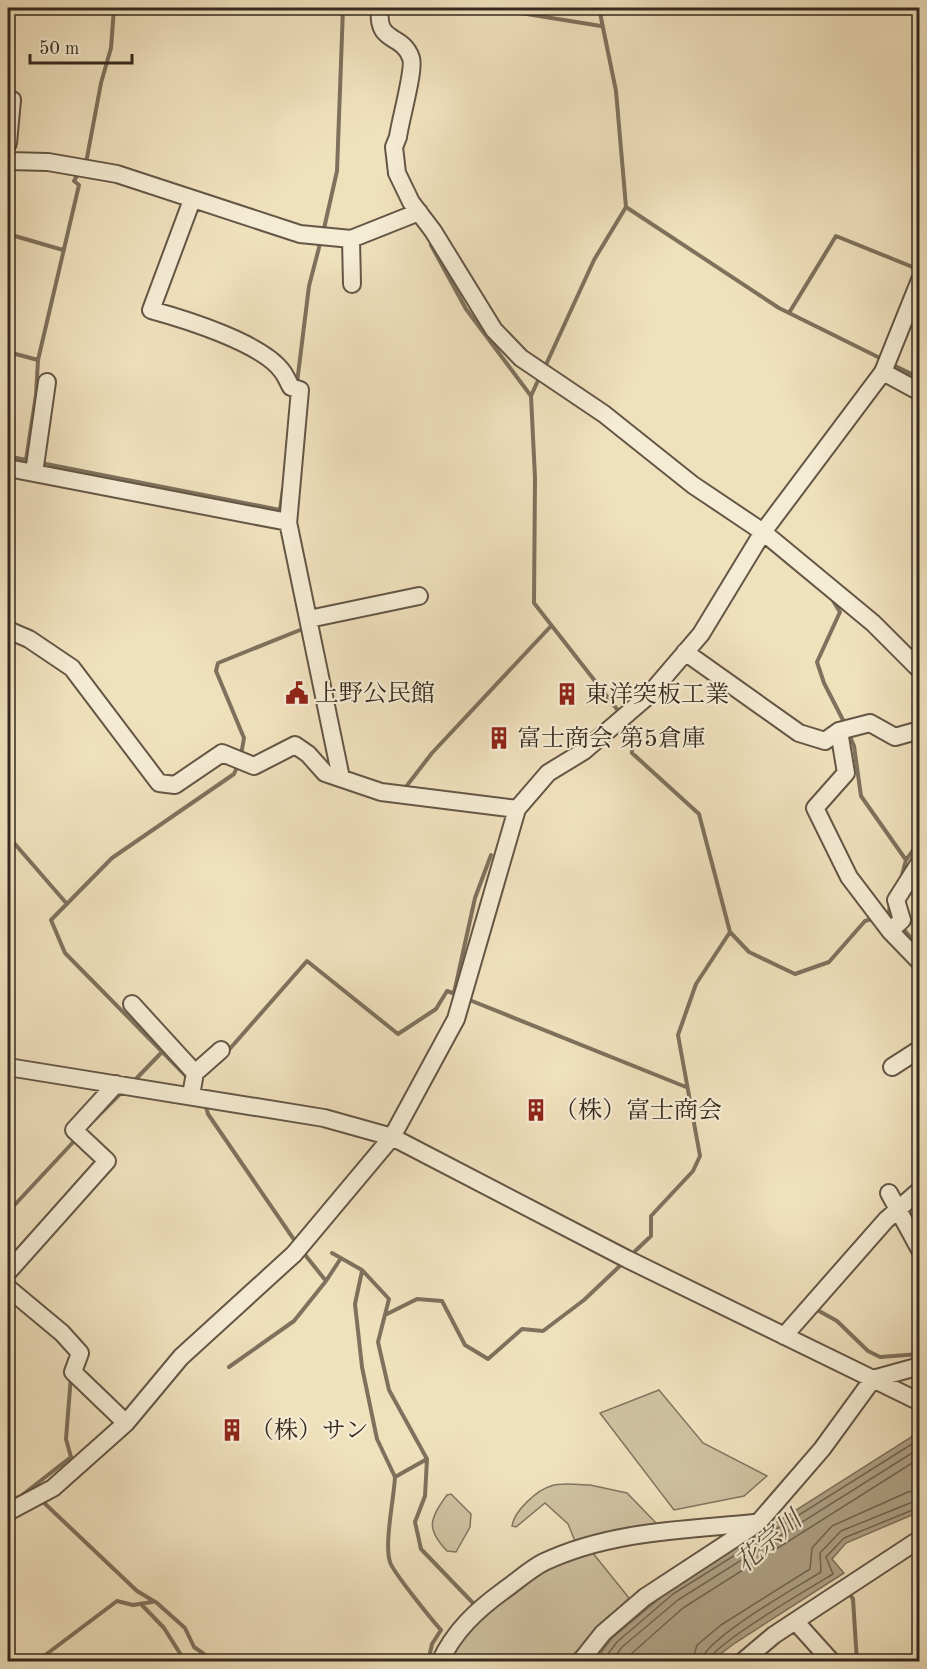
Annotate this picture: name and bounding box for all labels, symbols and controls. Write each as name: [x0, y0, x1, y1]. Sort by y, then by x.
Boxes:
scale bar: [30, 27, 132, 65]
text: 50 m: [39, 40, 79, 58]
public building icon: 上野公民館: [284, 680, 310, 706]
place label: 上野公民館: [315, 680, 435, 707]
building icon: 東洋突板工業: [554, 681, 580, 707]
place label: 東洋突板工業: [585, 681, 729, 708]
building icon: 富士商会 第5倉庫: [486, 725, 512, 751]
place label: 富士商会 第5倉庫: [517, 725, 706, 752]
building icon: （株）富士商会: [523, 1097, 549, 1123]
place label: （株）富士商会: [554, 1097, 722, 1124]
building icon: （株）サン: [219, 1417, 245, 1443]
place label: （株）サン: [250, 1417, 369, 1444]
water label: 花宗川: [730, 1504, 810, 1578]

